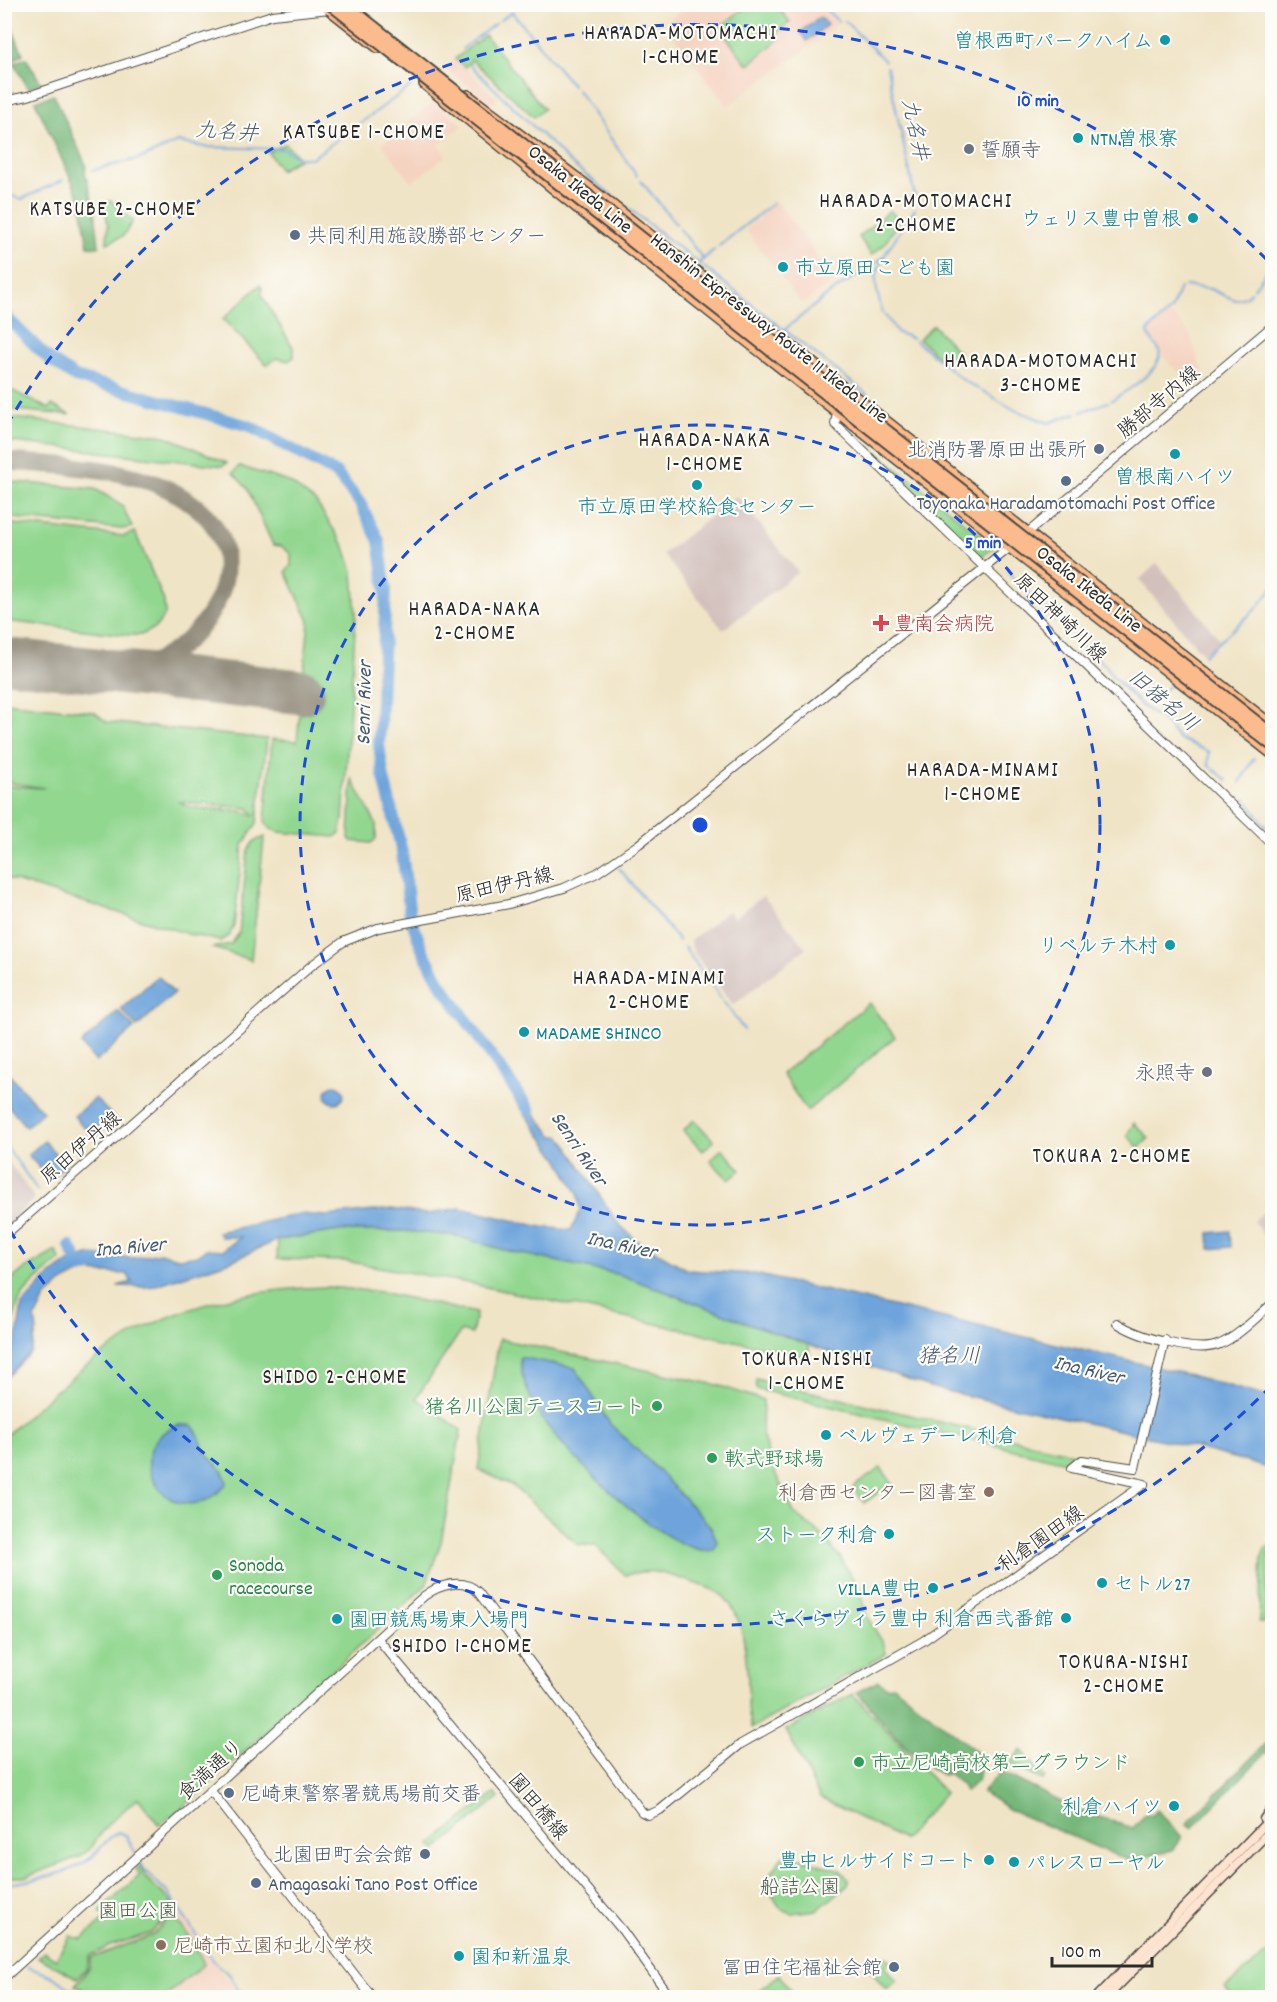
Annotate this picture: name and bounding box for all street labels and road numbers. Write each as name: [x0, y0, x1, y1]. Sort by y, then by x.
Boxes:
street label: Osaka Ikeda Line: [521, 139, 638, 242]
street label: Hanshin Expressway Route 11 Ikeda Line: [643, 227, 893, 431]
street label: 勝部寺内線: [1113, 360, 1207, 446]
street label: Osaka Ikeda Line: [1029, 540, 1147, 641]
street label: 原田神崎川線: [1006, 567, 1112, 671]
street label: 原田伊丹線: [453, 862, 557, 912]
street label: 原田伊丹線: [35, 1106, 129, 1193]
street label: 利倉園田線: [993, 1500, 1091, 1581]
street label: 食満通り: [173, 1734, 251, 1808]
street label: 園田橋線: [500, 1768, 573, 1848]

